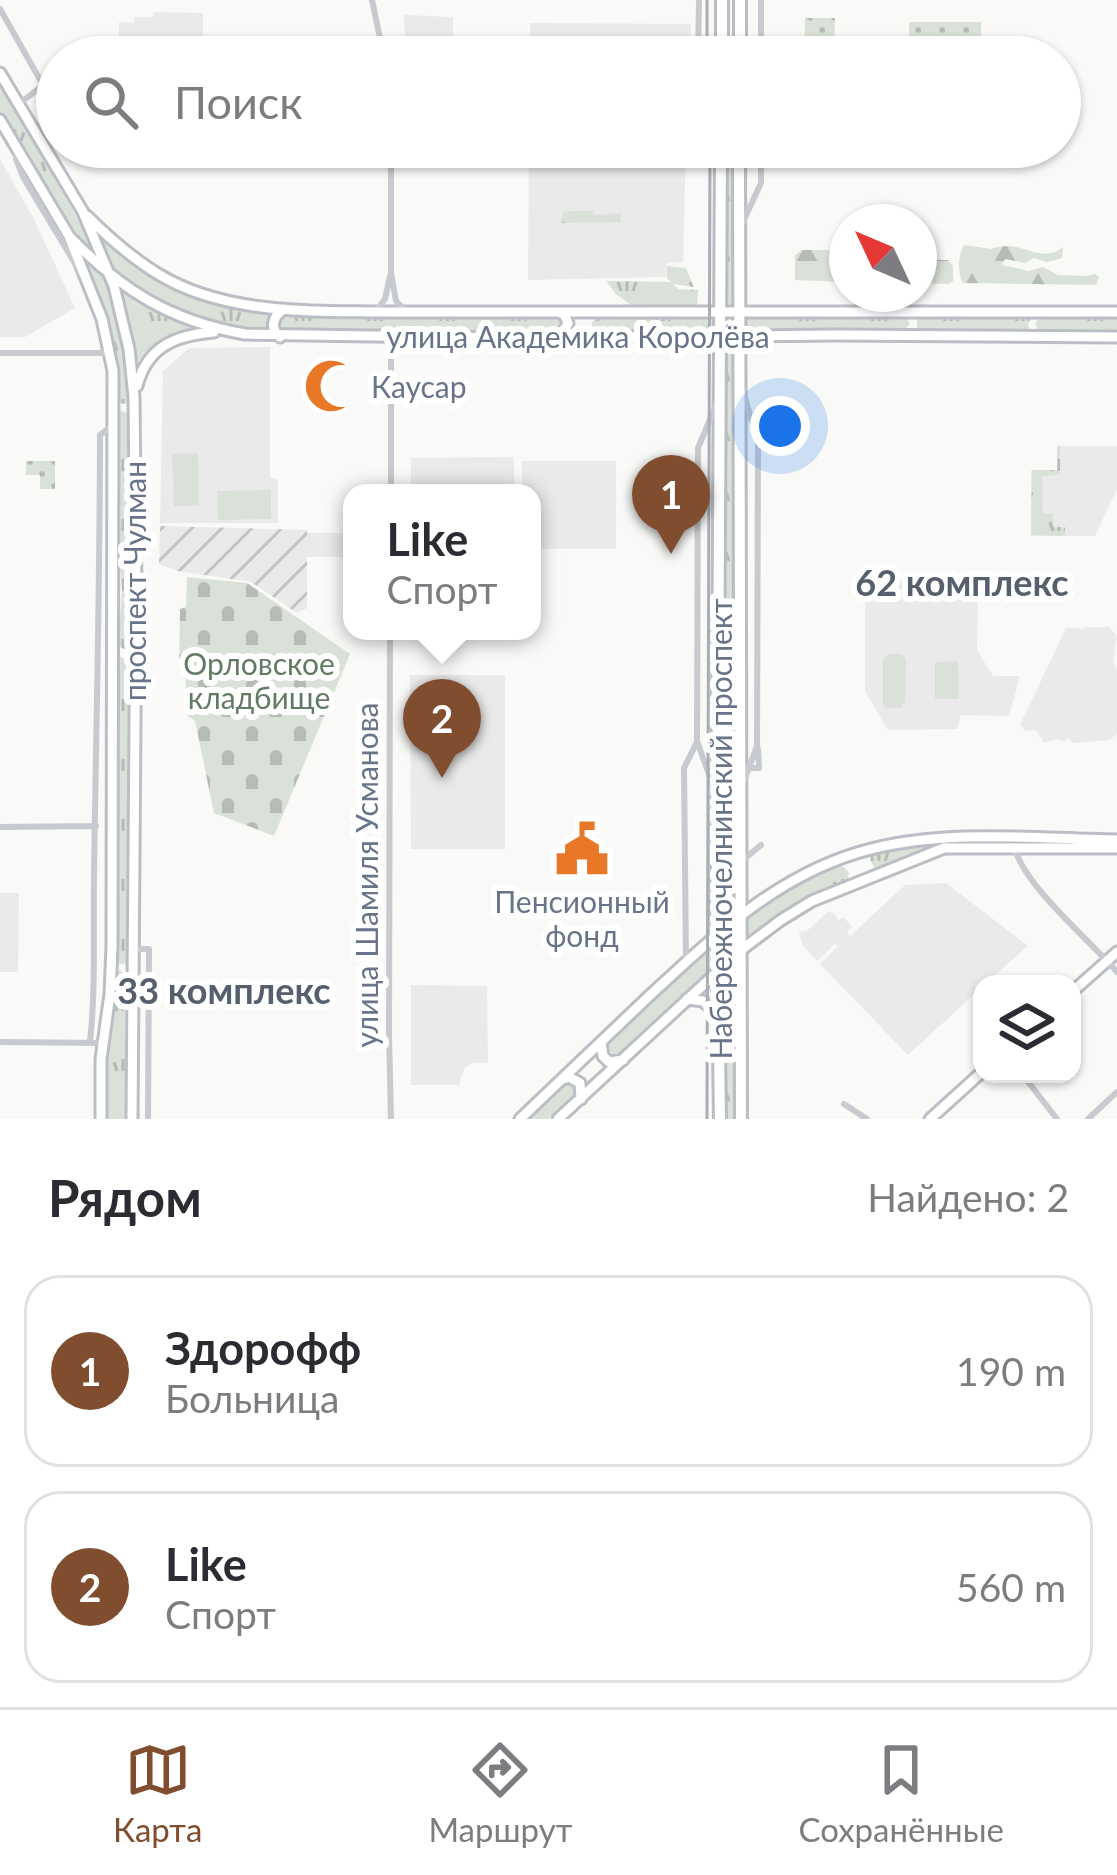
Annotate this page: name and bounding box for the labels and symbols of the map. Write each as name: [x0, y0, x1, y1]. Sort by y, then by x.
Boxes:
north arrow: [829, 204, 937, 312]
street label: улица Академика Королёва: [386, 318, 770, 354]
mosque icon: Каусар: [302, 357, 360, 415]
place label: Каусар: [371, 368, 467, 404]
your location: [750, 396, 810, 456]
pin: 1: [632, 455, 710, 554]
street label: проспект Чулман: [116, 461, 152, 701]
district label: 62 комплекс: [855, 560, 1069, 604]
street label: Набережночелнинский проспект: [702, 598, 738, 1060]
park label: Орловское кладбище: [183, 645, 335, 715]
pin: 2: [403, 679, 481, 778]
street label: улица Шамиля Усманова: [348, 702, 384, 1048]
public building icon: Пенсионный фонд: [553, 820, 611, 878]
place label: Пенсионный фонд: [494, 883, 670, 953]
district label: 33 комплекс: [117, 968, 331, 1012]

